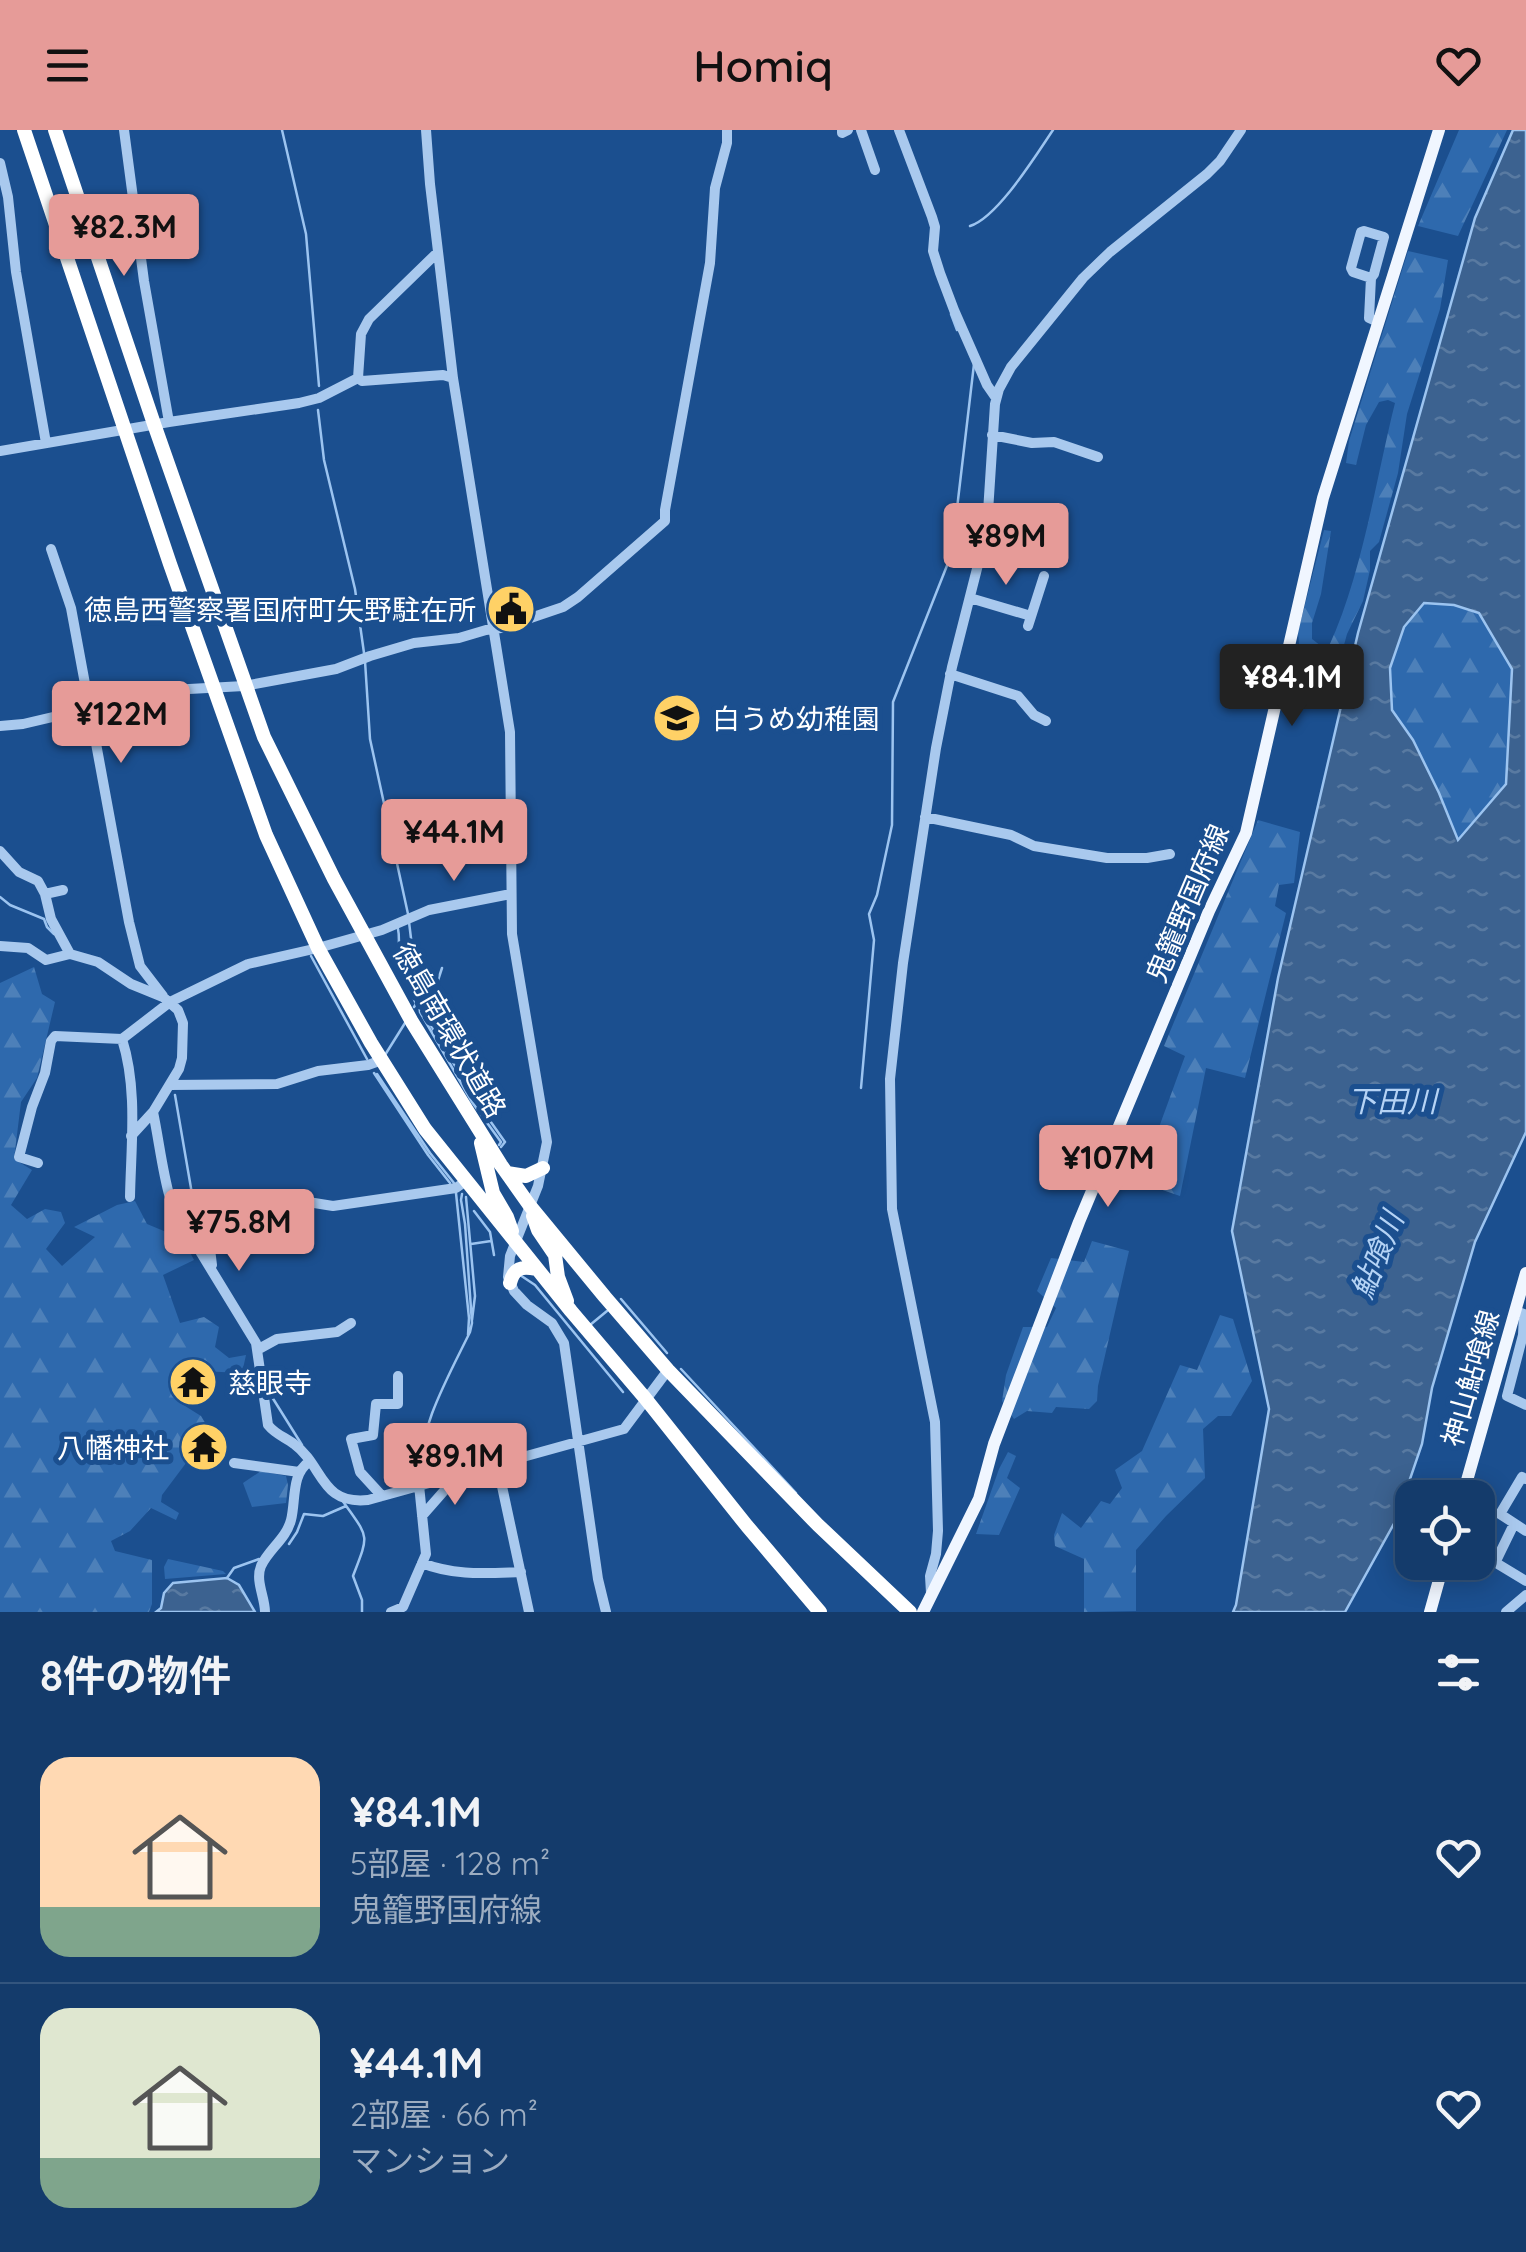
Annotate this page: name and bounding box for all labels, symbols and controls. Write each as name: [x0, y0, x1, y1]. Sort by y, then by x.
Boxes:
text: Homiq: [693, 37, 833, 93]
icon: menu: [40, 38, 95, 93]
icon: heart: [1431, 38, 1486, 93]
pin: ¥82.3M: [43, 194, 205, 279]
text: ¥82.3M: [71, 206, 177, 246]
pin: ¥89M: [947, 503, 1065, 588]
text: ¥89M: [966, 515, 1047, 555]
public building icon: 徳島西警察署国府町矢野駐在所: [485, 583, 537, 635]
place label: 徳島西警察署国府町矢野駐在所: [84, 592, 476, 627]
pin: ¥84.1M: [1211, 644, 1373, 729]
text: ¥84.1M: [1242, 656, 1342, 696]
pin: ¥122M: [51, 681, 191, 766]
school or university icon: 白うめ幼稚園: [651, 692, 703, 744]
text: ¥122M: [74, 693, 168, 733]
place label: 白うめ幼稚園: [712, 701, 880, 736]
pin: ¥44.1M: [373, 799, 535, 884]
text: ¥44.1M: [403, 811, 505, 851]
street label: 鬼籠野国府線: [1138, 819, 1236, 987]
street label: 徳島南環状道路: [386, 936, 514, 1124]
water label: 下田川: [1347, 1082, 1440, 1120]
pin: ¥107M: [1038, 1125, 1178, 1210]
text: ¥107M: [1061, 1137, 1155, 1177]
pin: ¥75.8M: [158, 1189, 320, 1274]
text: ¥75.8M: [186, 1201, 292, 1241]
water label: 鮎喰川: [1343, 1203, 1413, 1304]
street label: 神山鮎喰線: [1434, 1306, 1506, 1450]
temple icon: 慈眼寺: [167, 1356, 219, 1408]
place label: 慈眼寺: [228, 1365, 312, 1400]
temple icon: 八幡神社: [178, 1421, 230, 1473]
pin: ¥89.1M: [374, 1423, 536, 1508]
place label: 八幡神社: [57, 1430, 169, 1465]
text: ¥89.1M: [406, 1435, 504, 1475]
map controls: [1395, 1480, 1495, 1580]
button: locate: [1395, 1480, 1495, 1580]
icon: filters: [1431, 1645, 1486, 1700]
text: 8件の物件: [40, 1649, 231, 1702]
text: ¥84.1M: [350, 1785, 482, 1838]
icon: home: [120, 1797, 240, 1917]
icon: heart: [1431, 1830, 1486, 1885]
text: 5部屋 · 128 m²: [350, 1843, 550, 1883]
text: 鬼籠野国府線: [350, 1889, 542, 1929]
text: ¥44.1M: [350, 2036, 484, 2089]
icon: home: [120, 2048, 240, 2168]
icon: heart: [1431, 2081, 1486, 2136]
text: 2部屋 · 66 m²: [350, 2094, 538, 2134]
text: マンション: [350, 2140, 510, 2180]

